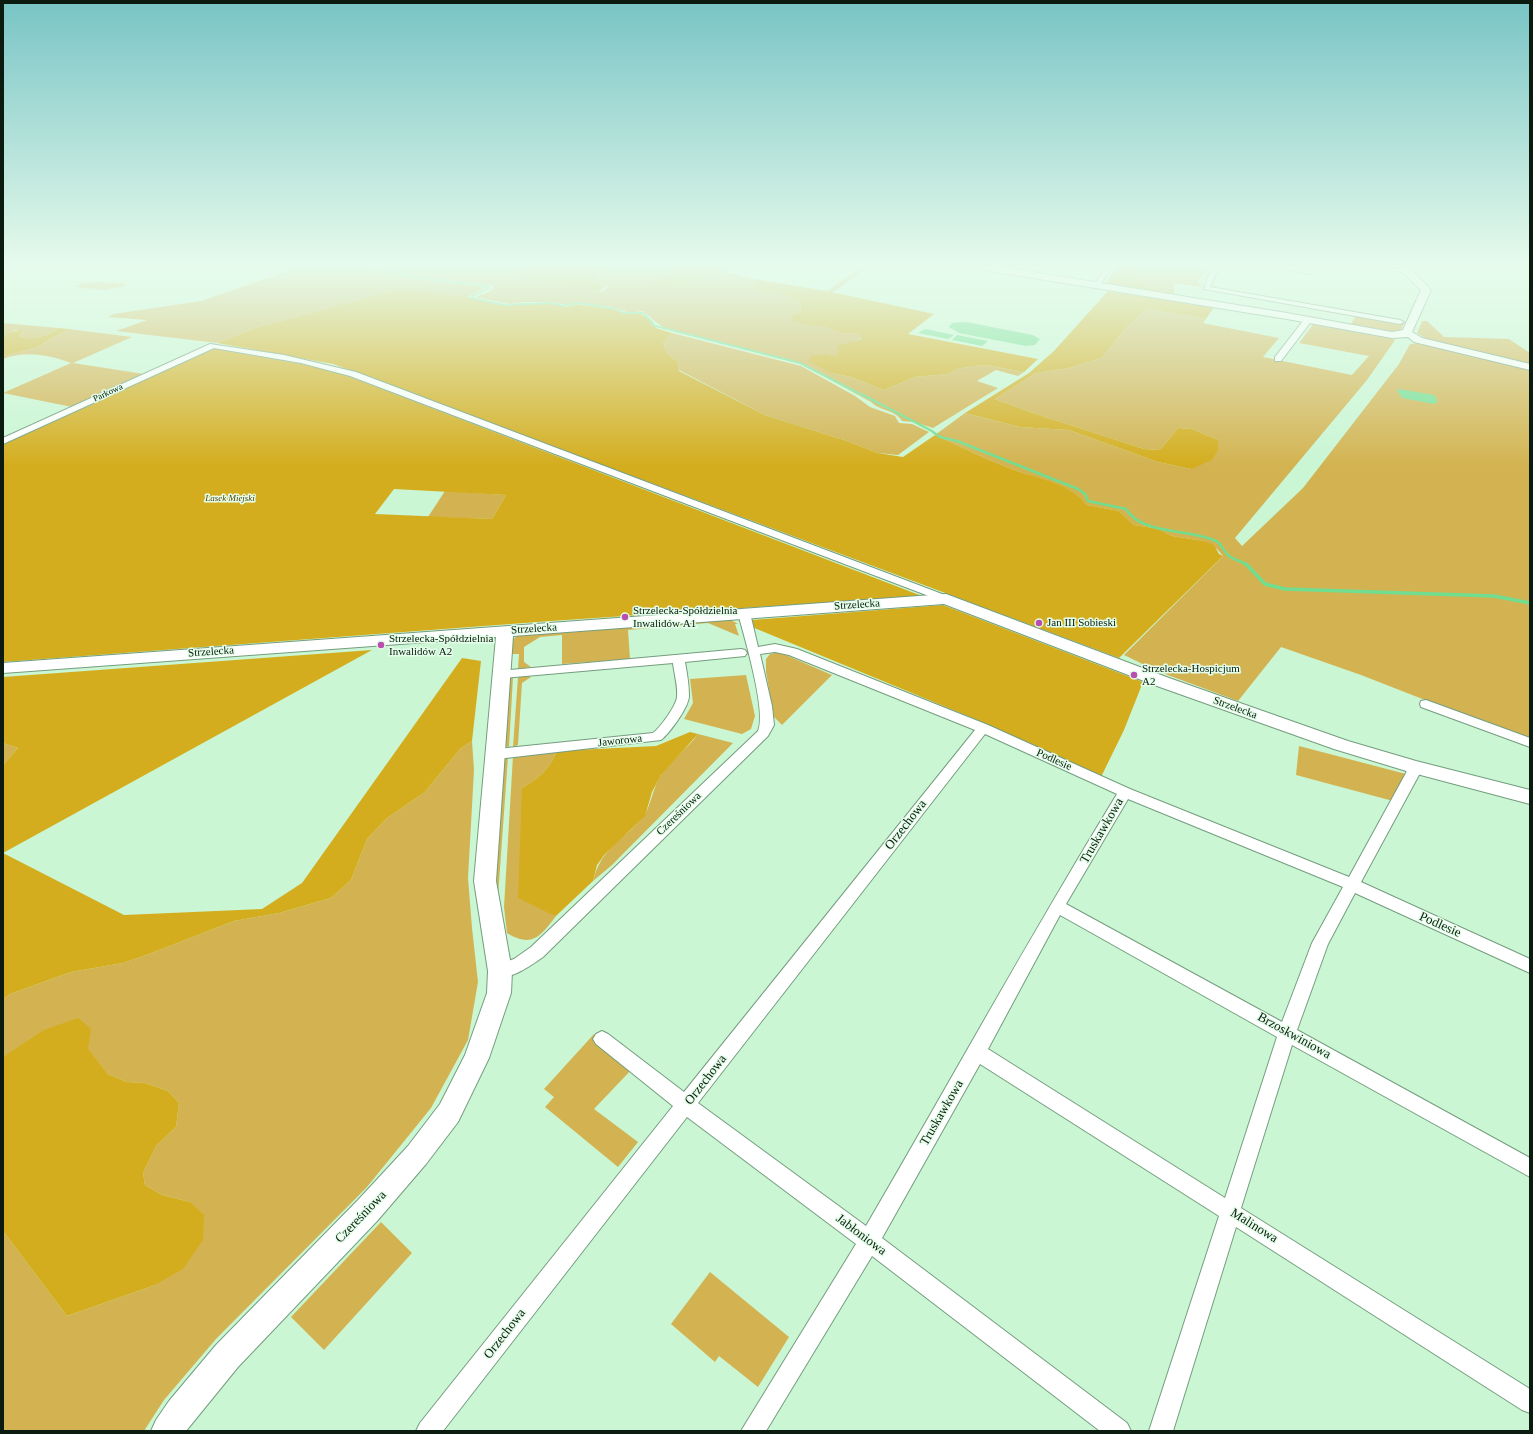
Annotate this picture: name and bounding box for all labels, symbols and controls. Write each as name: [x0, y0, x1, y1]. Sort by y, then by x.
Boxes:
street label: Parkowa: [91, 381, 125, 405]
park label: Lasek Miejski: [205, 494, 255, 504]
street label: Strzelecka: [834, 597, 880, 613]
place label: Strzelecka-Spółdzielnia Inwalidów A1: [633, 604, 737, 630]
marker: Strzelecka-Spółdzielnia Inwalidów A1: [620, 612, 630, 622]
place label: Jan III Sobieski: [1047, 616, 1116, 630]
marker: Jan III Sobieski: [1034, 618, 1044, 628]
street label: Strzelecka: [511, 621, 557, 637]
place label: Strzelecka-Spółdzielnia Inwalidów A2: [389, 632, 493, 658]
marker: Strzelecka-Spółdzielnia Inwalidów A2: [376, 640, 386, 650]
street label: Strzelecka: [188, 644, 234, 660]
place label: Strzelecka-Hospicjum A2: [1142, 662, 1240, 688]
marker: Strzelecka-Hospicjum A2: [1129, 670, 1139, 680]
street label: Strzelecka: [1211, 694, 1259, 722]
street label: Jaworowa: [597, 732, 643, 750]
street label: Podlesie: [1034, 746, 1074, 774]
street label: Czereśniowa: [654, 790, 704, 838]
street label: Truskawkowa: [1077, 795, 1127, 867]
street label: Orzechowa: [882, 797, 930, 853]
street label: Podlesie: [1417, 909, 1463, 941]
street label: Brzoskwiniowa: [1255, 1009, 1333, 1063]
street label: Orzechowa: [682, 1052, 730, 1108]
street label: Truskawkowa: [917, 1077, 967, 1149]
street label: Czereśniowa: [332, 1187, 390, 1247]
street label: Malinowa: [1228, 1205, 1280, 1247]
street label: Jabłoniowa: [833, 1211, 889, 1259]
street label: Orzechowa: [481, 1306, 529, 1362]

